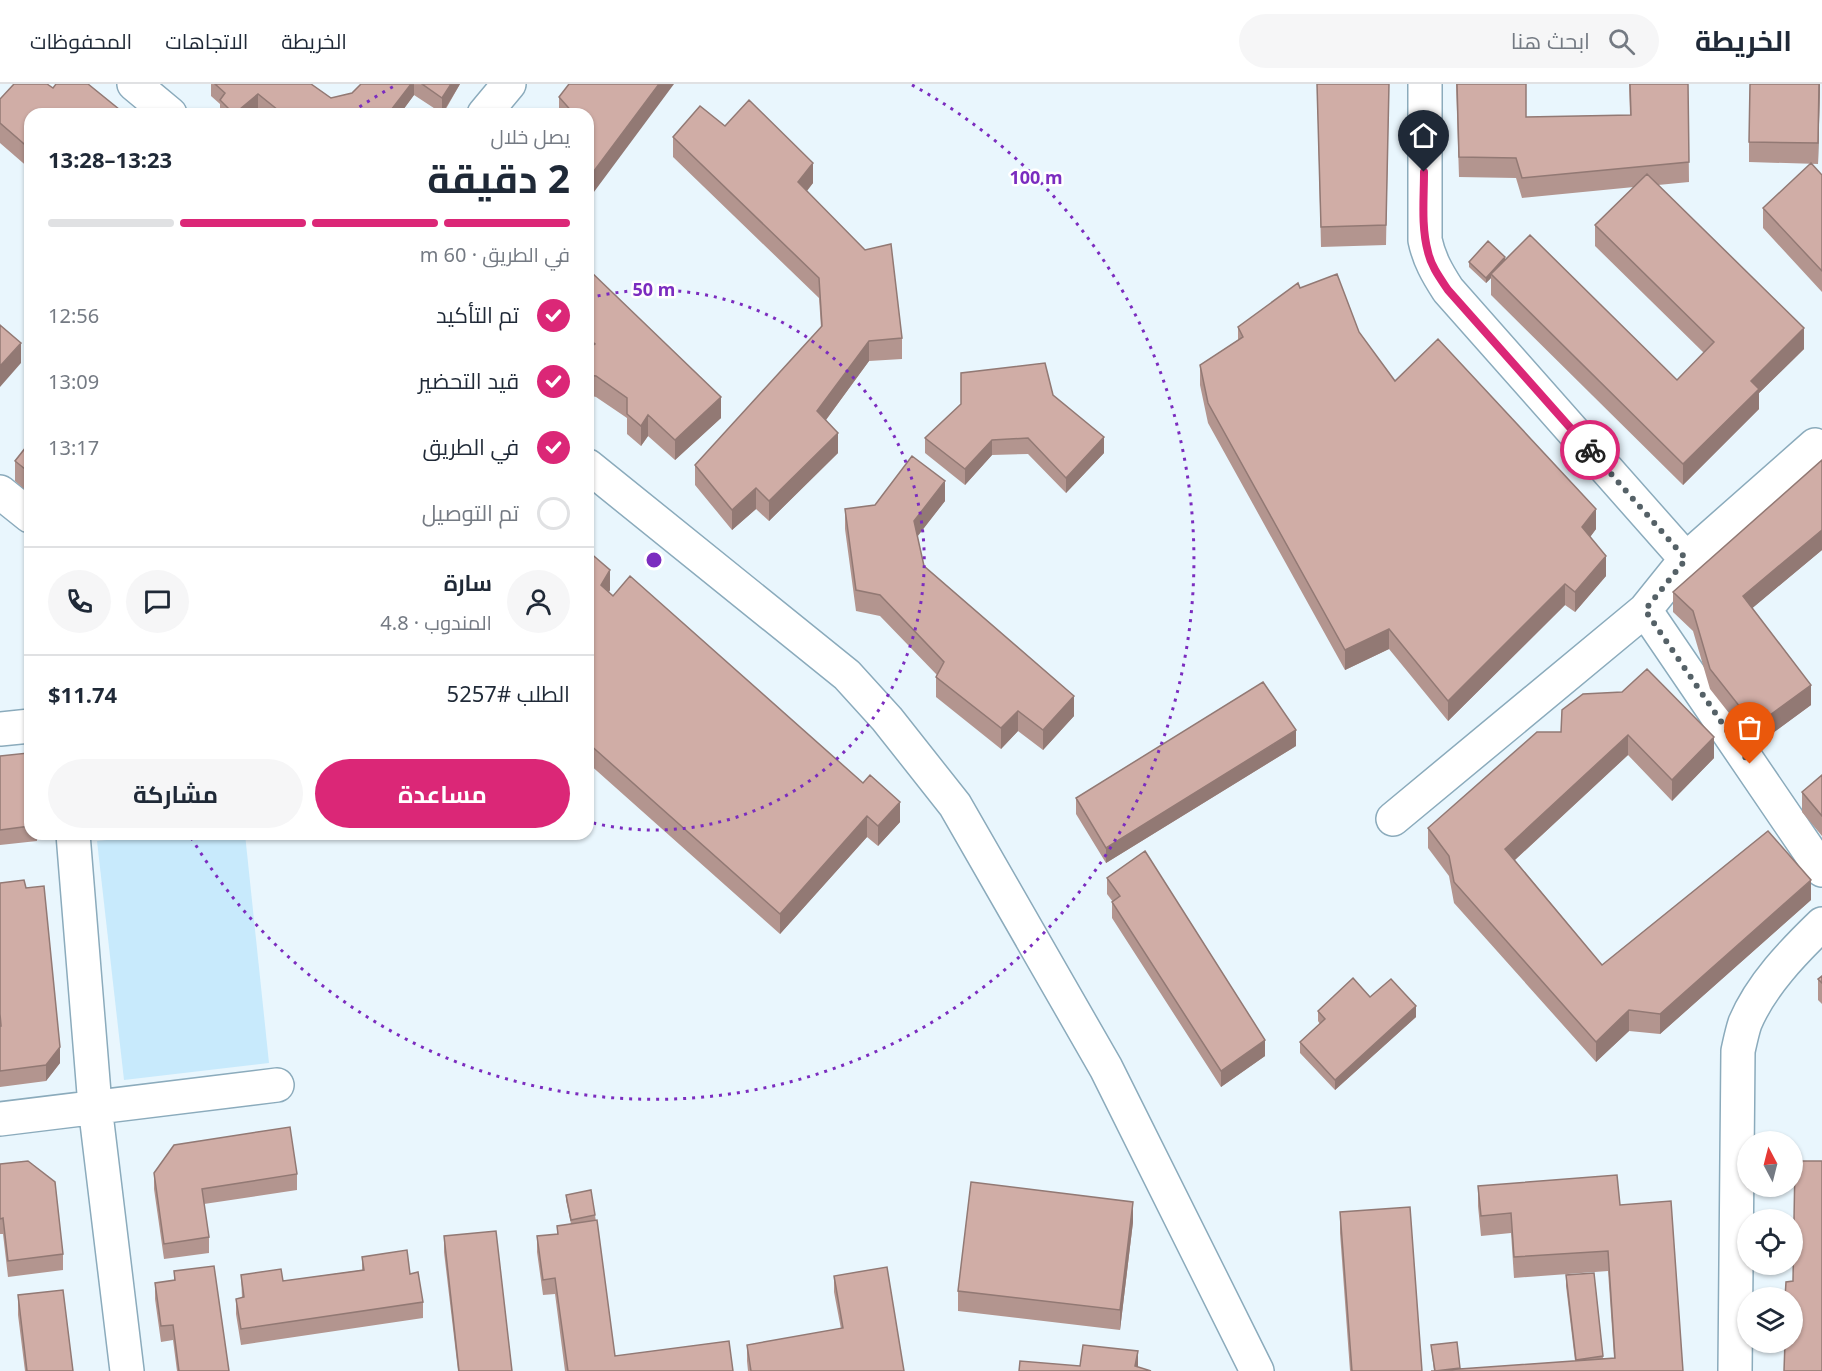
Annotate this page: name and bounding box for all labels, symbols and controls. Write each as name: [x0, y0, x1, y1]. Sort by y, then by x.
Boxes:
search box: [1239, 14, 1659, 68]
text: الخريطة: [1695, 21, 1792, 59]
text: ابحث هنا: [1511, 25, 1590, 55]
icon: search: [1605, 25, 1638, 58]
text: المحفوظات: [30, 27, 132, 55]
text: الاتجاهات: [165, 27, 248, 55]
text: الخريطة: [281, 27, 347, 55]
pin: [1398, 110, 1449, 172]
icon: home: [1407, 119, 1440, 152]
text: يصل خلال: [491, 123, 570, 150]
text: 13:23–13:28: [48, 144, 172, 174]
text: 2 دقيقة: [427, 151, 570, 204]
text: 100 m: [1009, 165, 1063, 189]
text: في الطريق · 60 m: [420, 241, 570, 268]
text: 50 m: [633, 277, 675, 301]
text: تم التأكيد: [436, 299, 519, 329]
icon: check: [537, 299, 570, 332]
text: 12:56: [48, 302, 99, 329]
text: قيد التحضير: [418, 365, 519, 395]
icon: check: [537, 365, 570, 398]
text: 13:09: [48, 368, 99, 395]
courier: [1560, 420, 1620, 480]
text: في الطريق: [422, 431, 519, 461]
icon: check: [537, 431, 570, 464]
text: 13:17: [48, 434, 99, 461]
icon: bike: [1574, 434, 1607, 467]
text: تم التوصيل: [422, 497, 519, 527]
centre of rings: [644, 550, 664, 570]
text: سارة: [444, 567, 492, 597]
button: phone: [48, 570, 111, 633]
button: chat: [126, 570, 189, 633]
button: person: [507, 570, 570, 633]
text: المندوب · 4.8: [380, 609, 492, 636]
text: الطلب #5257: [447, 678, 570, 708]
text: $11.74: [48, 679, 117, 709]
pin: [1724, 702, 1775, 764]
icon: bag: [1733, 711, 1766, 744]
button: مشاركة: [48, 759, 303, 828]
button: مساعدة: [315, 759, 570, 828]
north arrow: [1737, 1131, 1803, 1197]
map controls: [1737, 1131, 1803, 1353]
button: locate: [1737, 1209, 1803, 1275]
button: layers: [1737, 1287, 1803, 1353]

